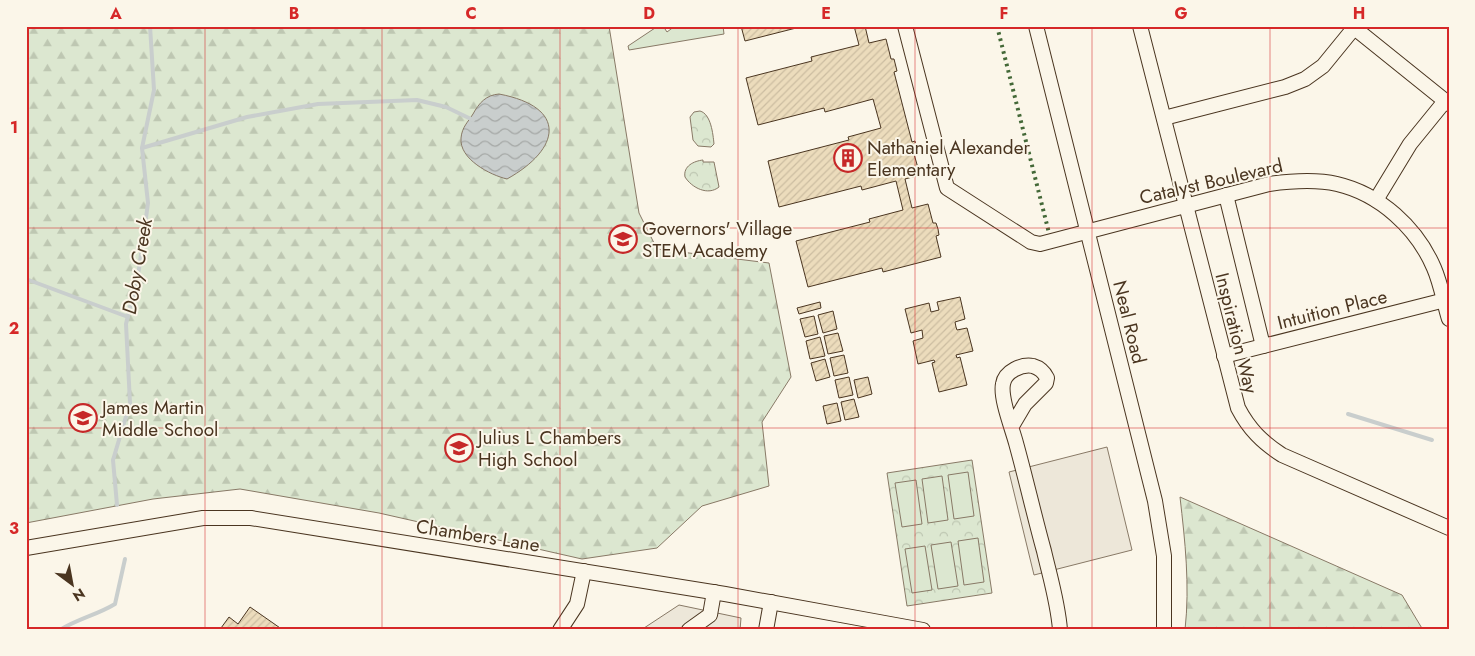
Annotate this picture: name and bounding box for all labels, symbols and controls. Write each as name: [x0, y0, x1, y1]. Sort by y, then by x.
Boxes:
text: A: [109, 2, 122, 25]
text: B: [289, 2, 299, 25]
text: C: [465, 2, 477, 25]
text: D: [643, 2, 655, 25]
text: E: [821, 2, 831, 25]
text: F: [1000, 2, 1008, 25]
text: G: [1174, 2, 1188, 25]
text: H: [1353, 2, 1365, 25]
text: 1: [10, 116, 18, 139]
place label: Nathaniel Alexander Elementary: [867, 134, 1030, 183]
building icon: Nathaniel Alexander Elementary: [833, 143, 863, 173]
street label: Catalyst Boulevard: [1137, 152, 1285, 211]
water label: Doby Creek: [115, 214, 160, 317]
place label: Governors' Village STEM Academy: [642, 215, 792, 264]
school or university icon: Governors' Village STEM Academy: [608, 224, 638, 254]
street label: Inspiration Way: [1208, 270, 1265, 397]
street label: Neal Road: [1106, 278, 1153, 366]
street label: Intuition Place: [1274, 283, 1390, 336]
text: 2: [9, 317, 19, 340]
place label: James Martin Middle School: [99, 394, 218, 443]
school or university icon: James Martin Middle School: [68, 403, 98, 433]
place label: Julius L Chambers High School: [475, 424, 622, 473]
school or university icon: Julius L Chambers High School: [444, 433, 474, 463]
street label: Chambers Lane: [414, 512, 542, 559]
text: 3: [9, 517, 19, 540]
north arrow: [48, 558, 98, 608]
text: N: [69, 584, 89, 606]

